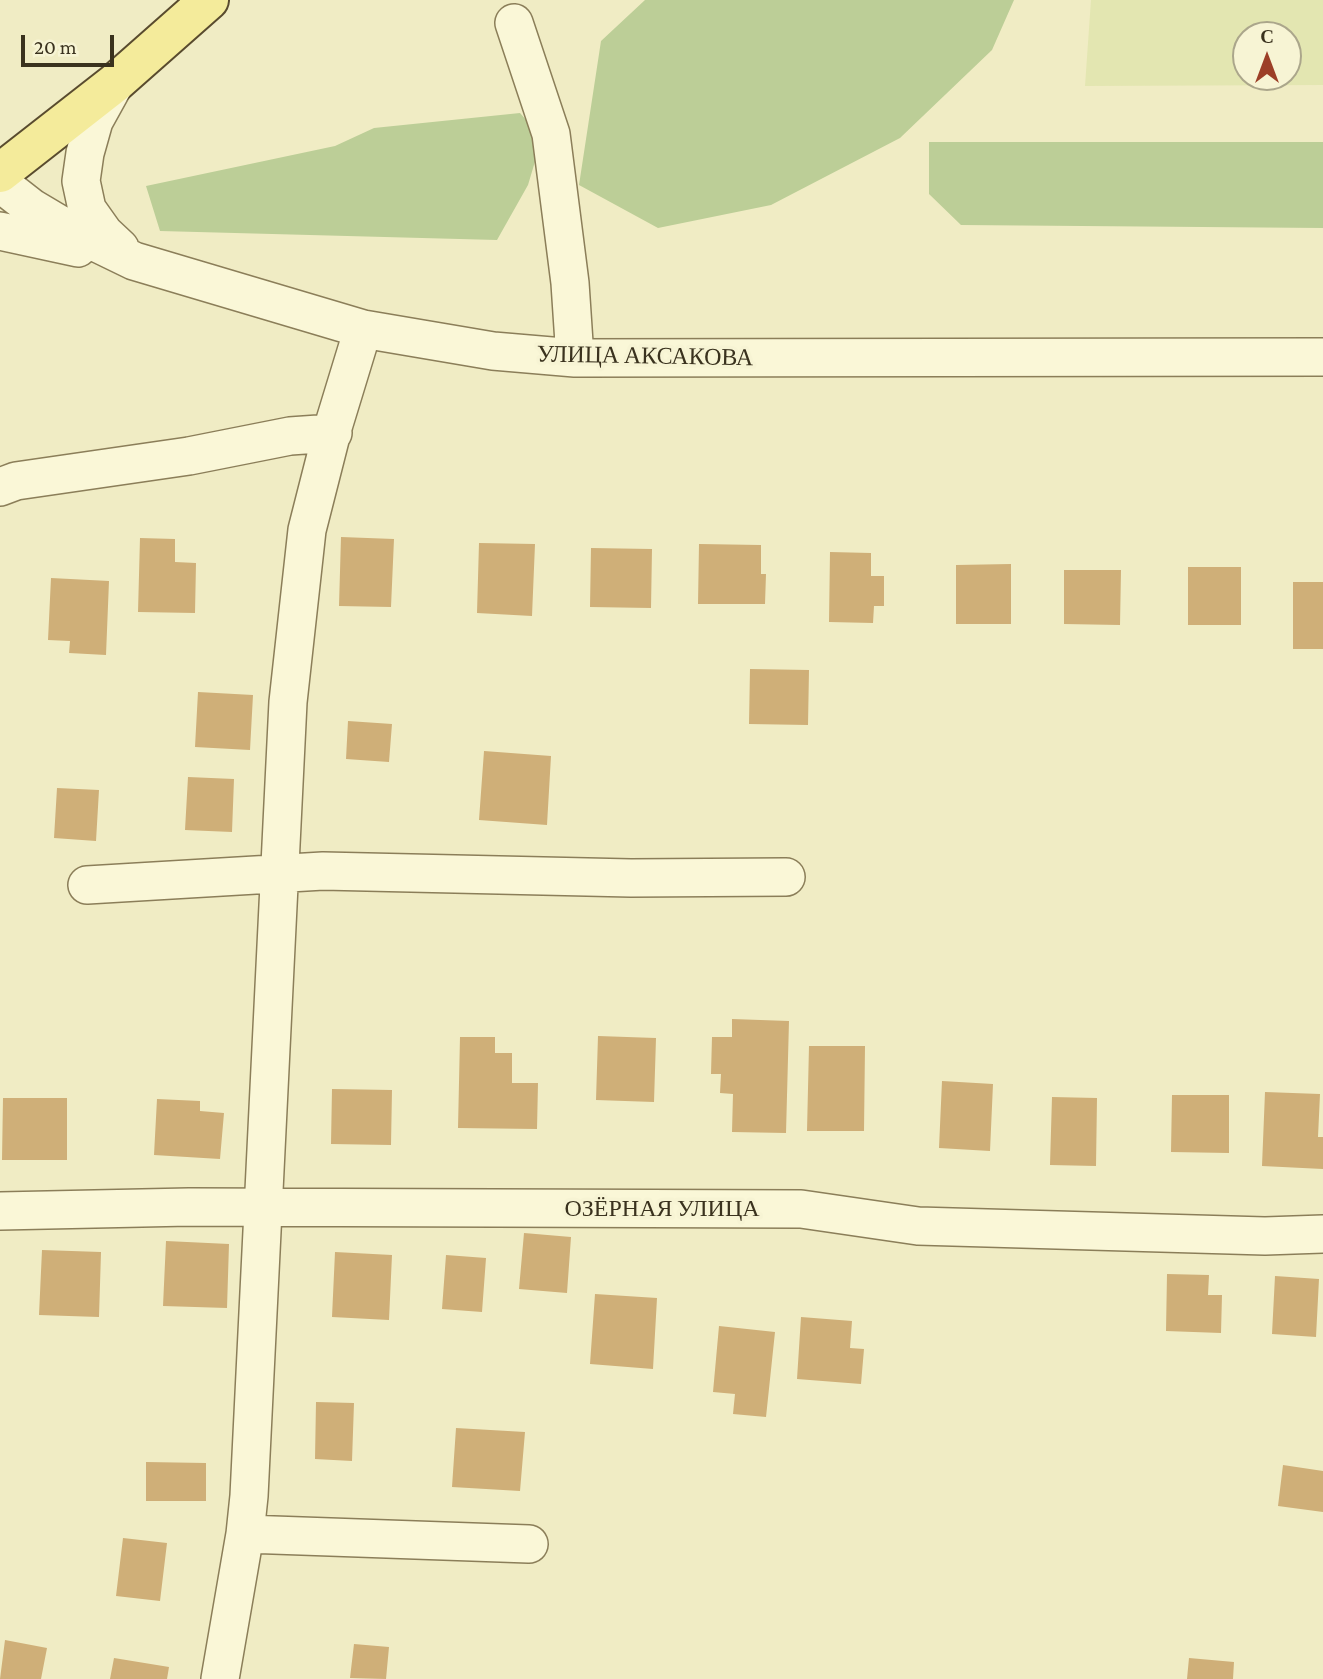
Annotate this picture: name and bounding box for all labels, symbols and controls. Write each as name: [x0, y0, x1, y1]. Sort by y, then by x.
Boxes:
scale bar: [24, 21, 117, 65]
north arrow: [1232, 21, 1302, 91]
text: С: [1260, 26, 1274, 47]
text: 20 m: [34, 35, 77, 59]
street label: УЛИЦА АКСАКОВА: [537, 340, 753, 372]
street label: ОЗЁРНАЯ УЛИЦА: [564, 1195, 760, 1223]

